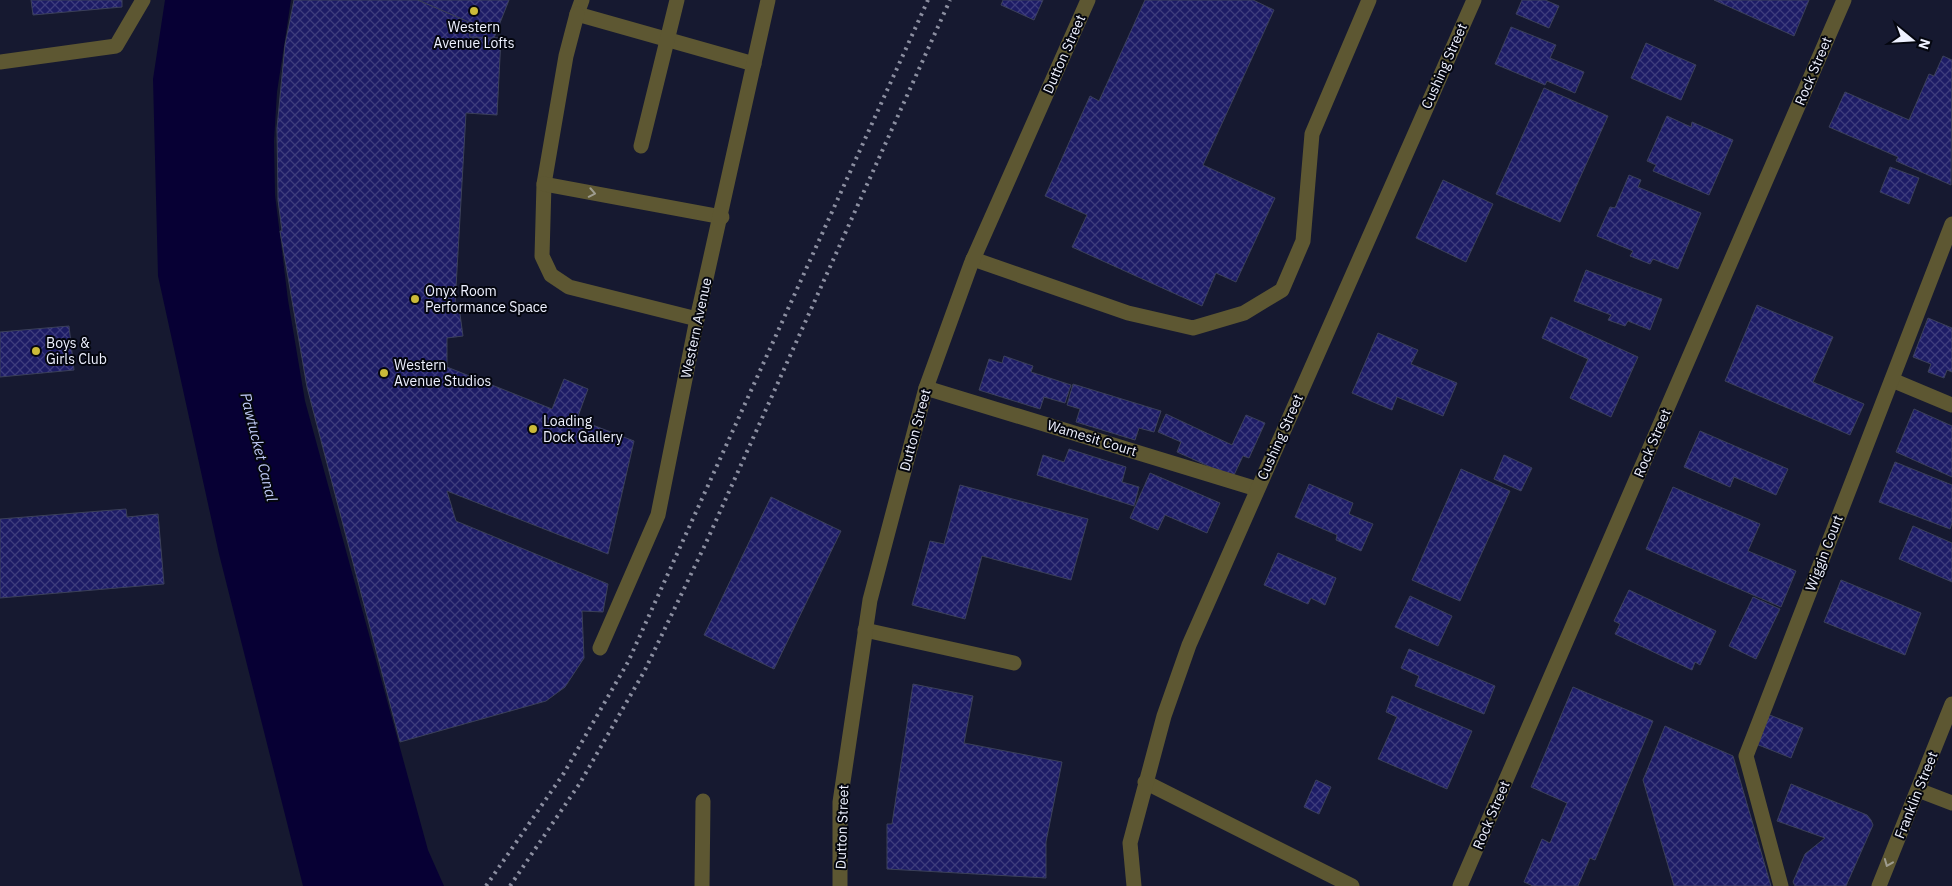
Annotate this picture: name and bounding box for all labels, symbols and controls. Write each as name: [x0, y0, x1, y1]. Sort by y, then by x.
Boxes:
marker: Western Avenue Lofts: [468, 5, 480, 17]
street label: Dutton Street: [1039, 12, 1089, 96]
north arrow: [1887, 15, 1937, 65]
place label: Western Avenue Lofts: [434, 18, 515, 52]
street label: Cushing Street: [1417, 20, 1471, 112]
street label: Rock Street: [1791, 34, 1836, 108]
text: N: [1914, 36, 1934, 52]
one-way arrow: [588, 188, 597, 198]
street label: Western Avenue: [677, 276, 716, 380]
place label: Onyx Room Performance Space: [425, 282, 548, 316]
marker: Onyx Room Performance Space: [409, 293, 421, 305]
place label: Boys & Girls Club: [46, 334, 107, 368]
marker: Boys & Girls Club: [30, 345, 42, 357]
place label: Western Avenue Studios: [394, 356, 492, 390]
marker: Western Avenue Studios: [378, 367, 390, 379]
street label: Dutton Street: [895, 387, 935, 473]
water label: Pawtucket Canal: [236, 391, 282, 503]
street label: Cushing Street: [1253, 391, 1307, 483]
street label: Rock Street: [1630, 406, 1675, 480]
place label: Loading Dock Gallery: [543, 412, 623, 446]
street label: Wamesit Court: [1045, 416, 1139, 460]
marker: Loading Dock Gallery: [527, 423, 539, 435]
street label: Wiggin Court: [1801, 512, 1847, 594]
street label: Franklin Street: [1890, 749, 1942, 841]
street label: Rock Street: [1469, 778, 1514, 852]
street label: Dutton Street: [832, 784, 852, 870]
one-way arrow: [1884, 858, 1895, 867]

